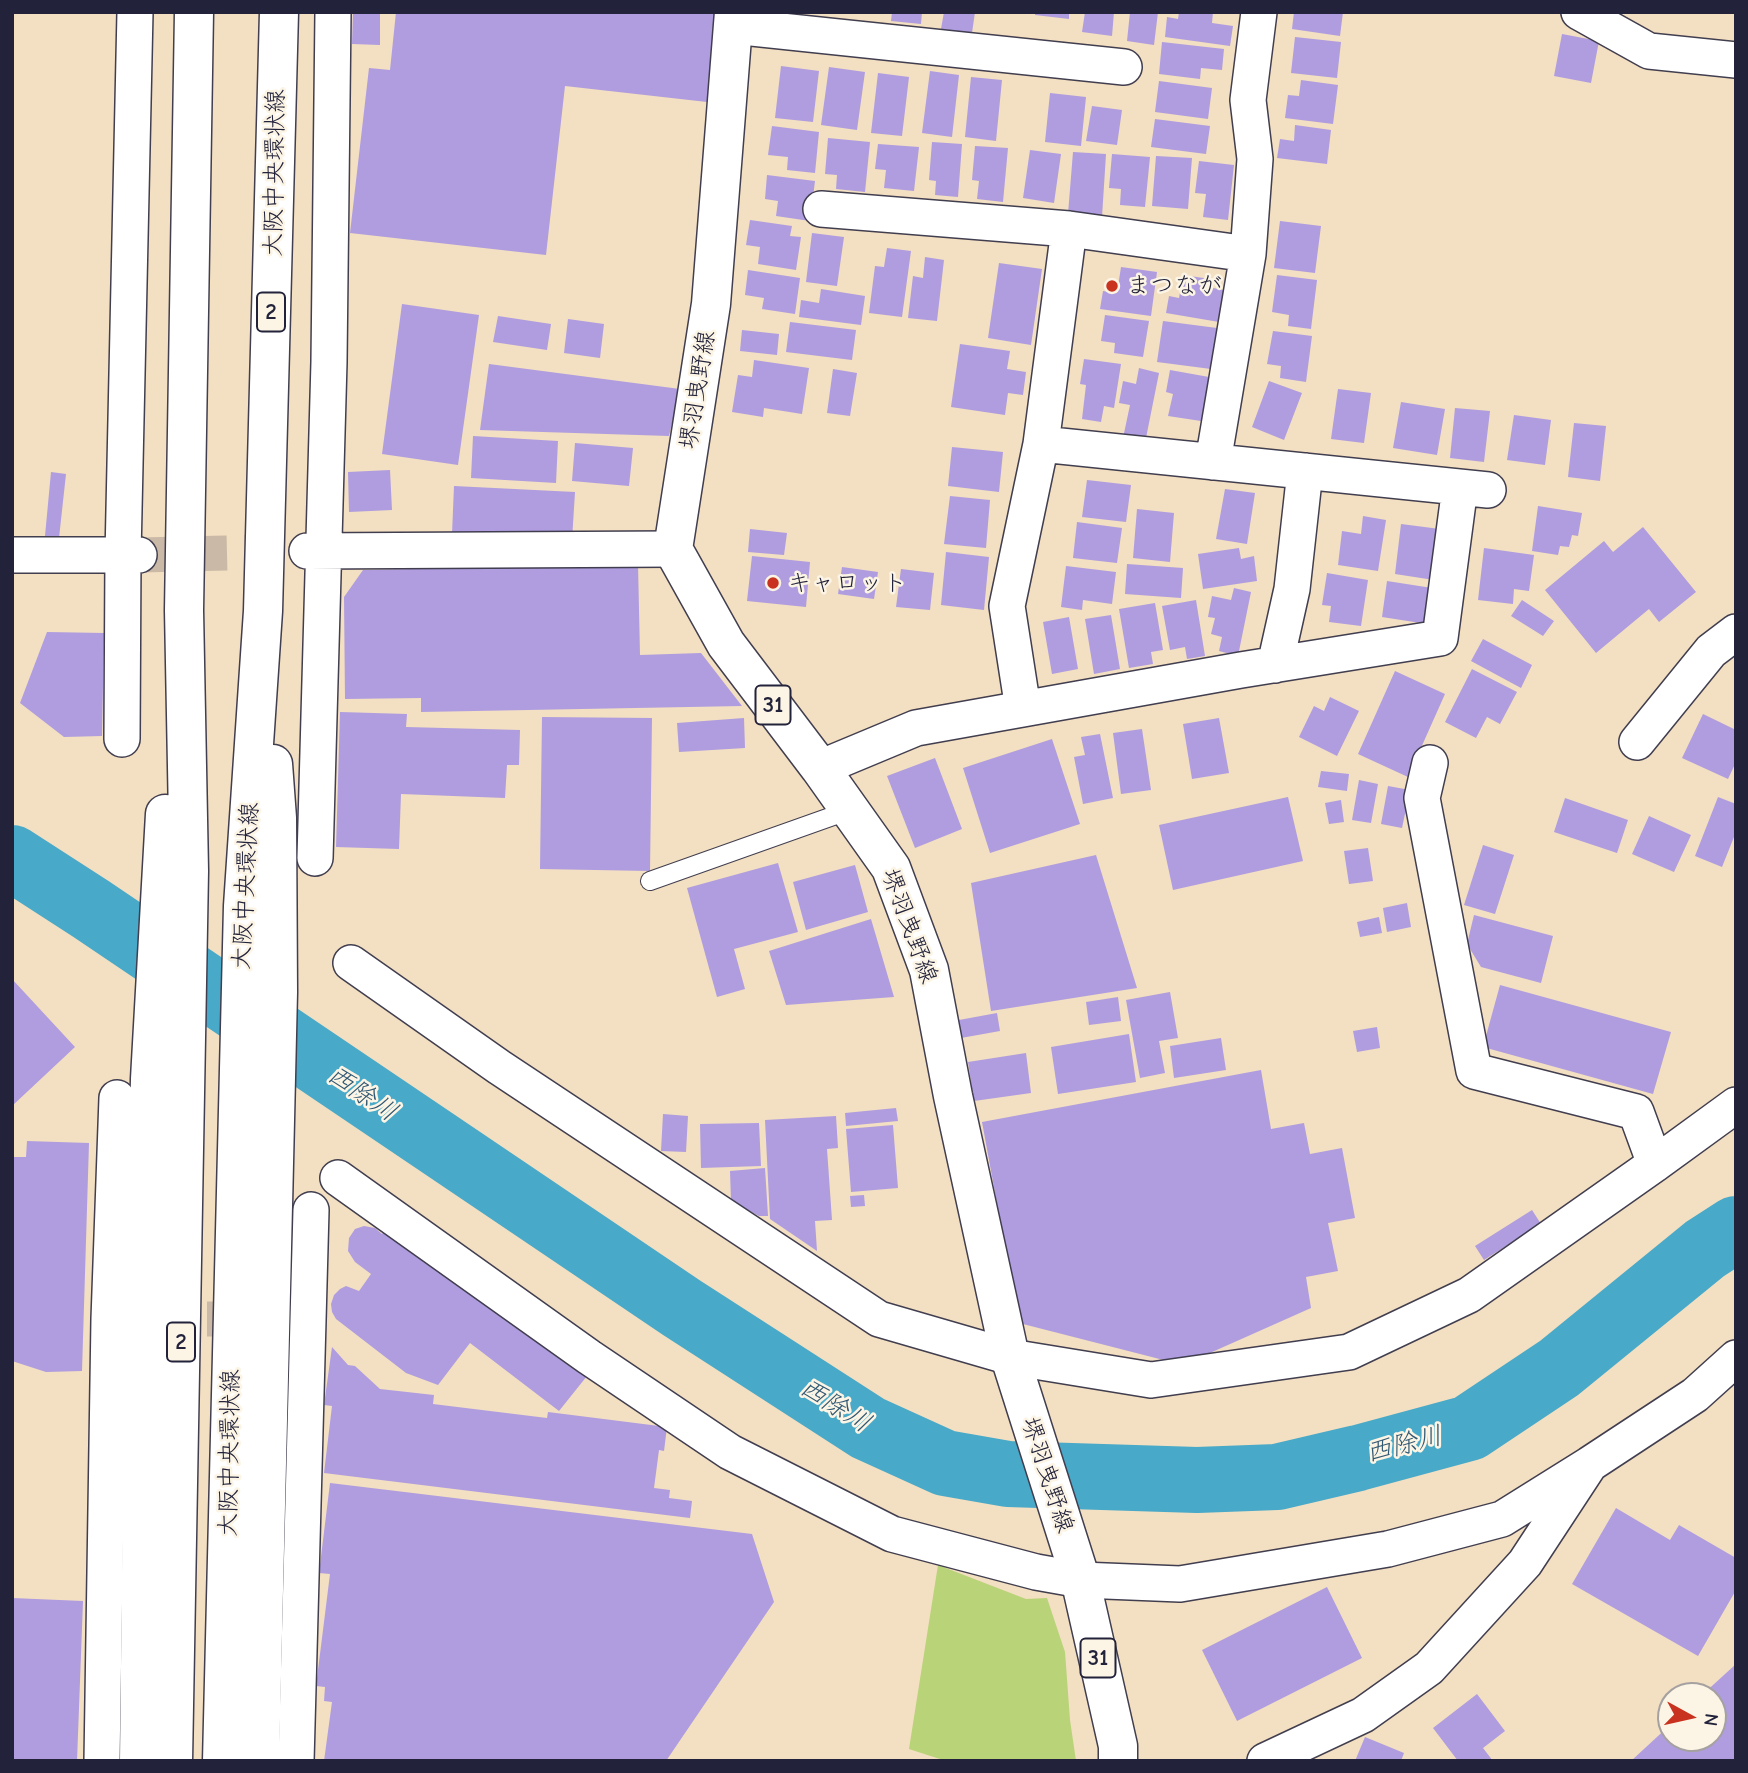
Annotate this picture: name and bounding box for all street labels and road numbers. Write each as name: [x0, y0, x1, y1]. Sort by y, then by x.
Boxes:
street label: 大阪中央環状線: [259, 89, 291, 257]
road number: 2: [257, 292, 285, 332]
street label: 堺羽曳野線: [674, 328, 722, 452]
road number: 31: [756, 685, 790, 724]
street label: 大阪中央環状線: [227, 801, 265, 971]
street label: 堺羽曳野線: [875, 865, 943, 987]
road number: 2: [167, 1322, 195, 1362]
street label: 大阪中央環状線: [214, 1369, 246, 1537]
street label: 堺羽曳野線: [1015, 1413, 1079, 1537]
road number: 31: [1080, 1638, 1116, 1678]

